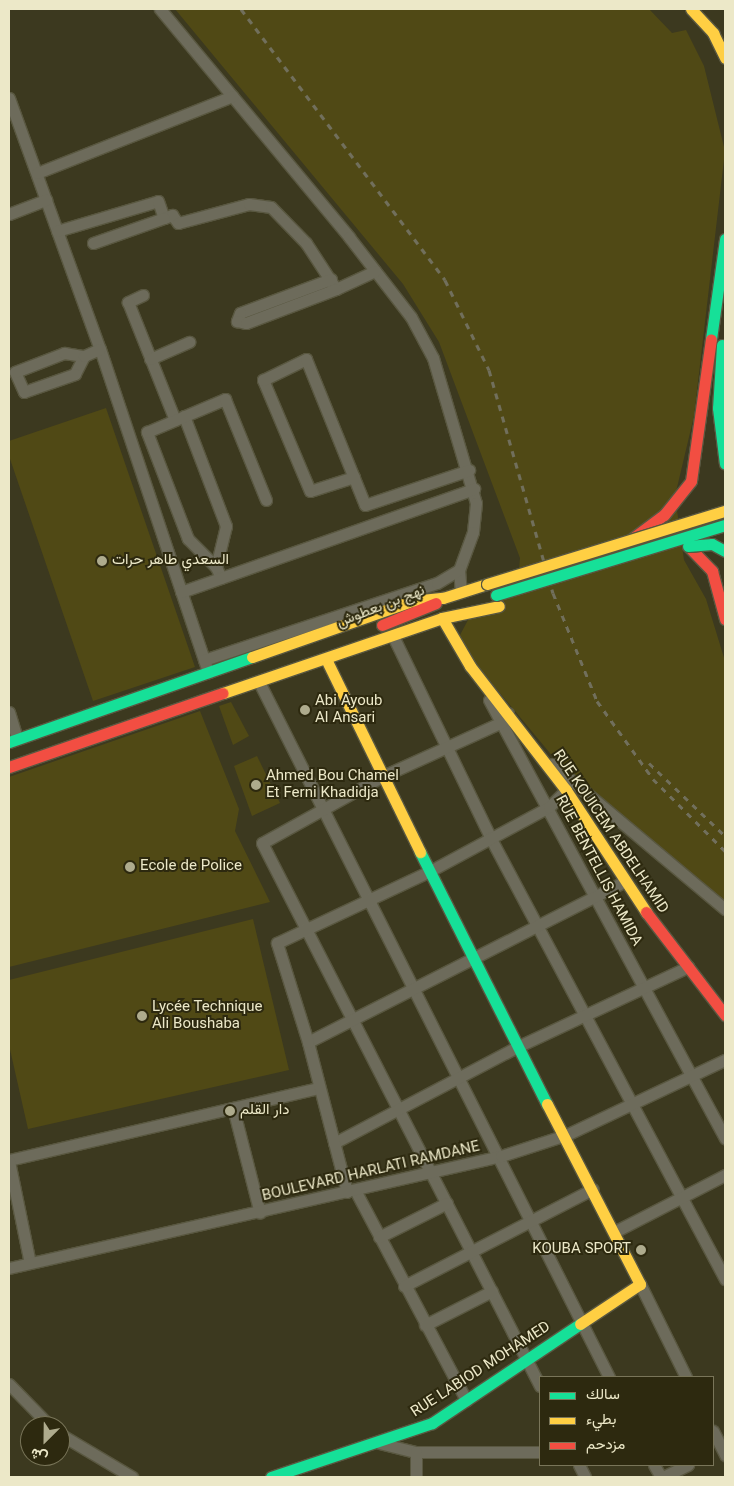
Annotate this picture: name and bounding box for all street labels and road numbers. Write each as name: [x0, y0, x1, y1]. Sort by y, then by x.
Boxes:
street label: نهج بن بعطوش: [334, 582, 428, 632]
street label: RUE KOUICEM ABDELHAMID: [548, 747, 672, 917]
street label: RUE BENTELLIS HAMIDA: [551, 793, 645, 949]
street label: BOULEVARD HARLATI RAMDANE: [260, 1138, 482, 1206]
street label: RUE LABIOD MOHAMED: [408, 1318, 554, 1422]

